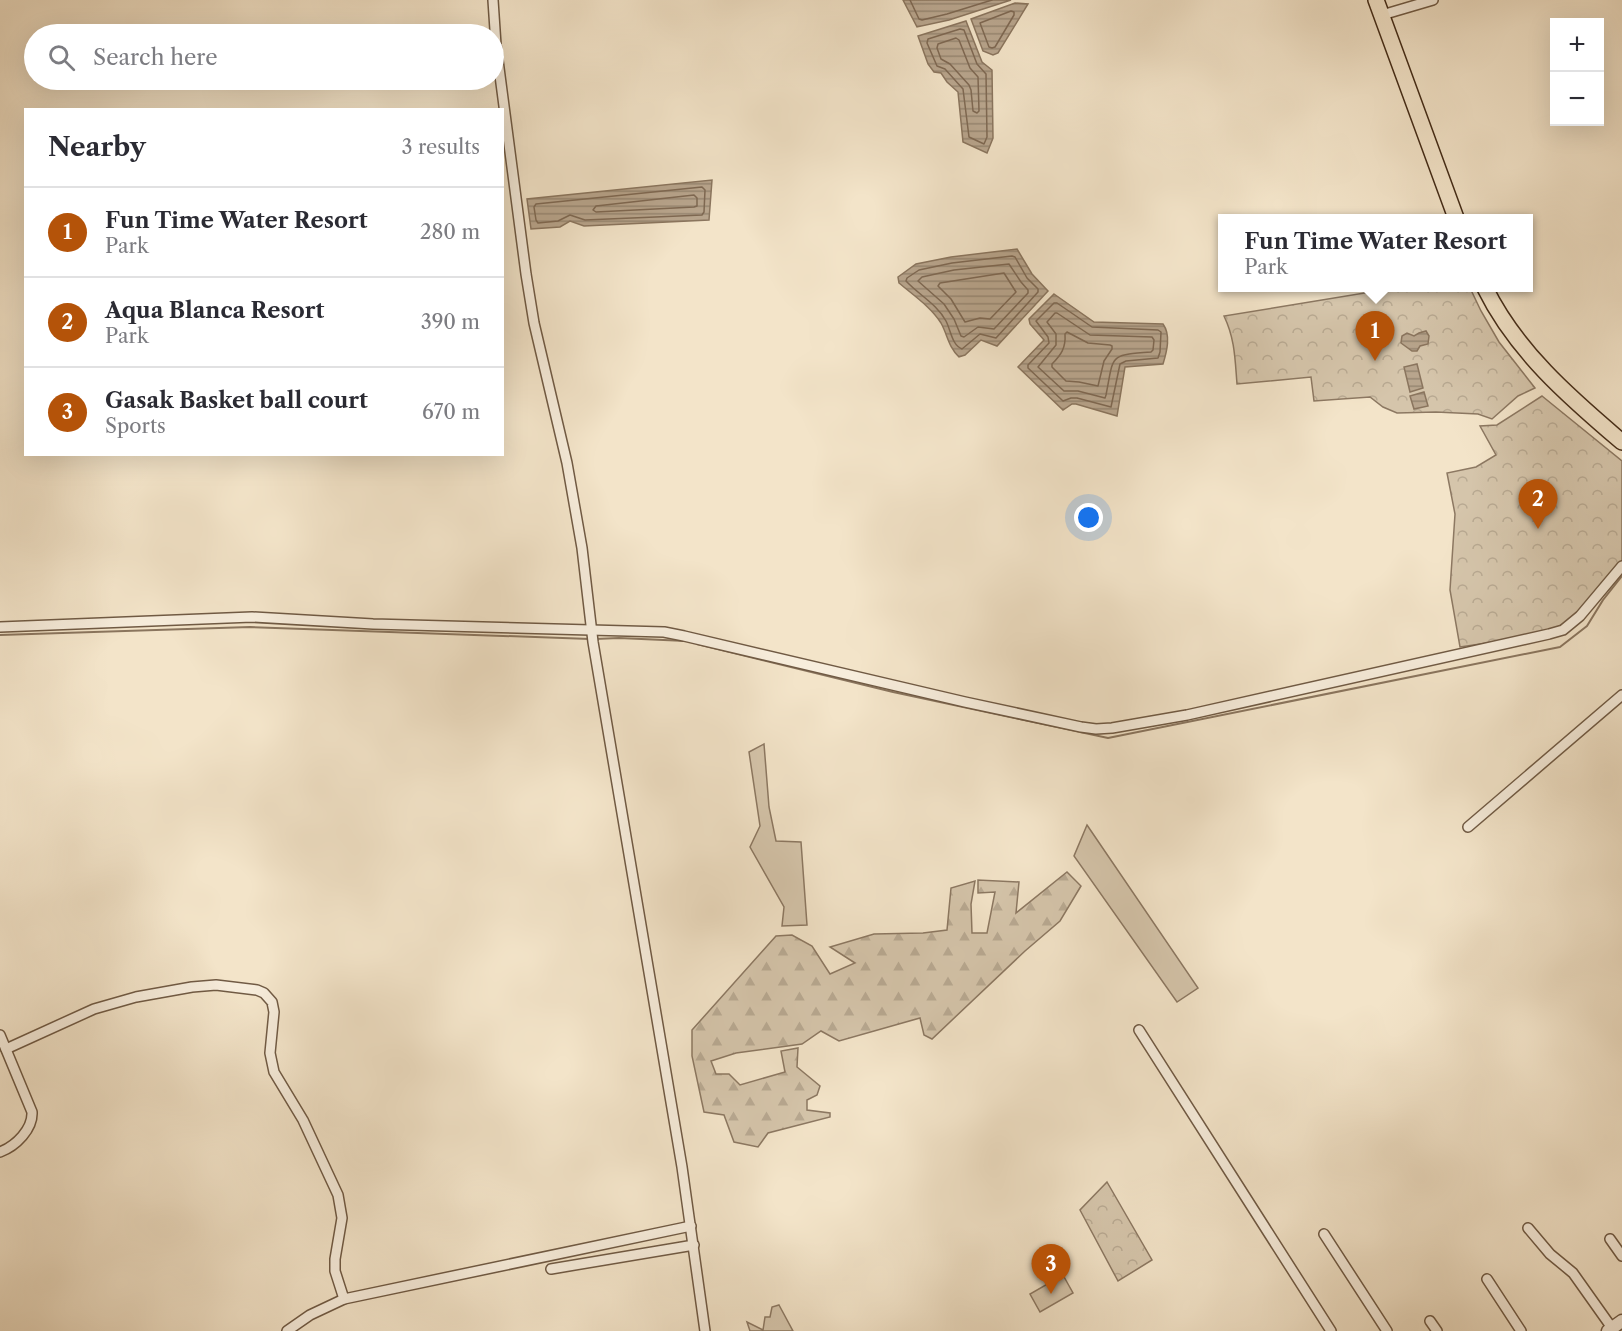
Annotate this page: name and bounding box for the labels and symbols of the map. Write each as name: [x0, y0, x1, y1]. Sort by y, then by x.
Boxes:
pin: 1: [1356, 312, 1394, 361]
pin: 2: [1518, 480, 1558, 529]
your location: [1074, 503, 1103, 532]
pin: 3: [1032, 1244, 1070, 1294]

